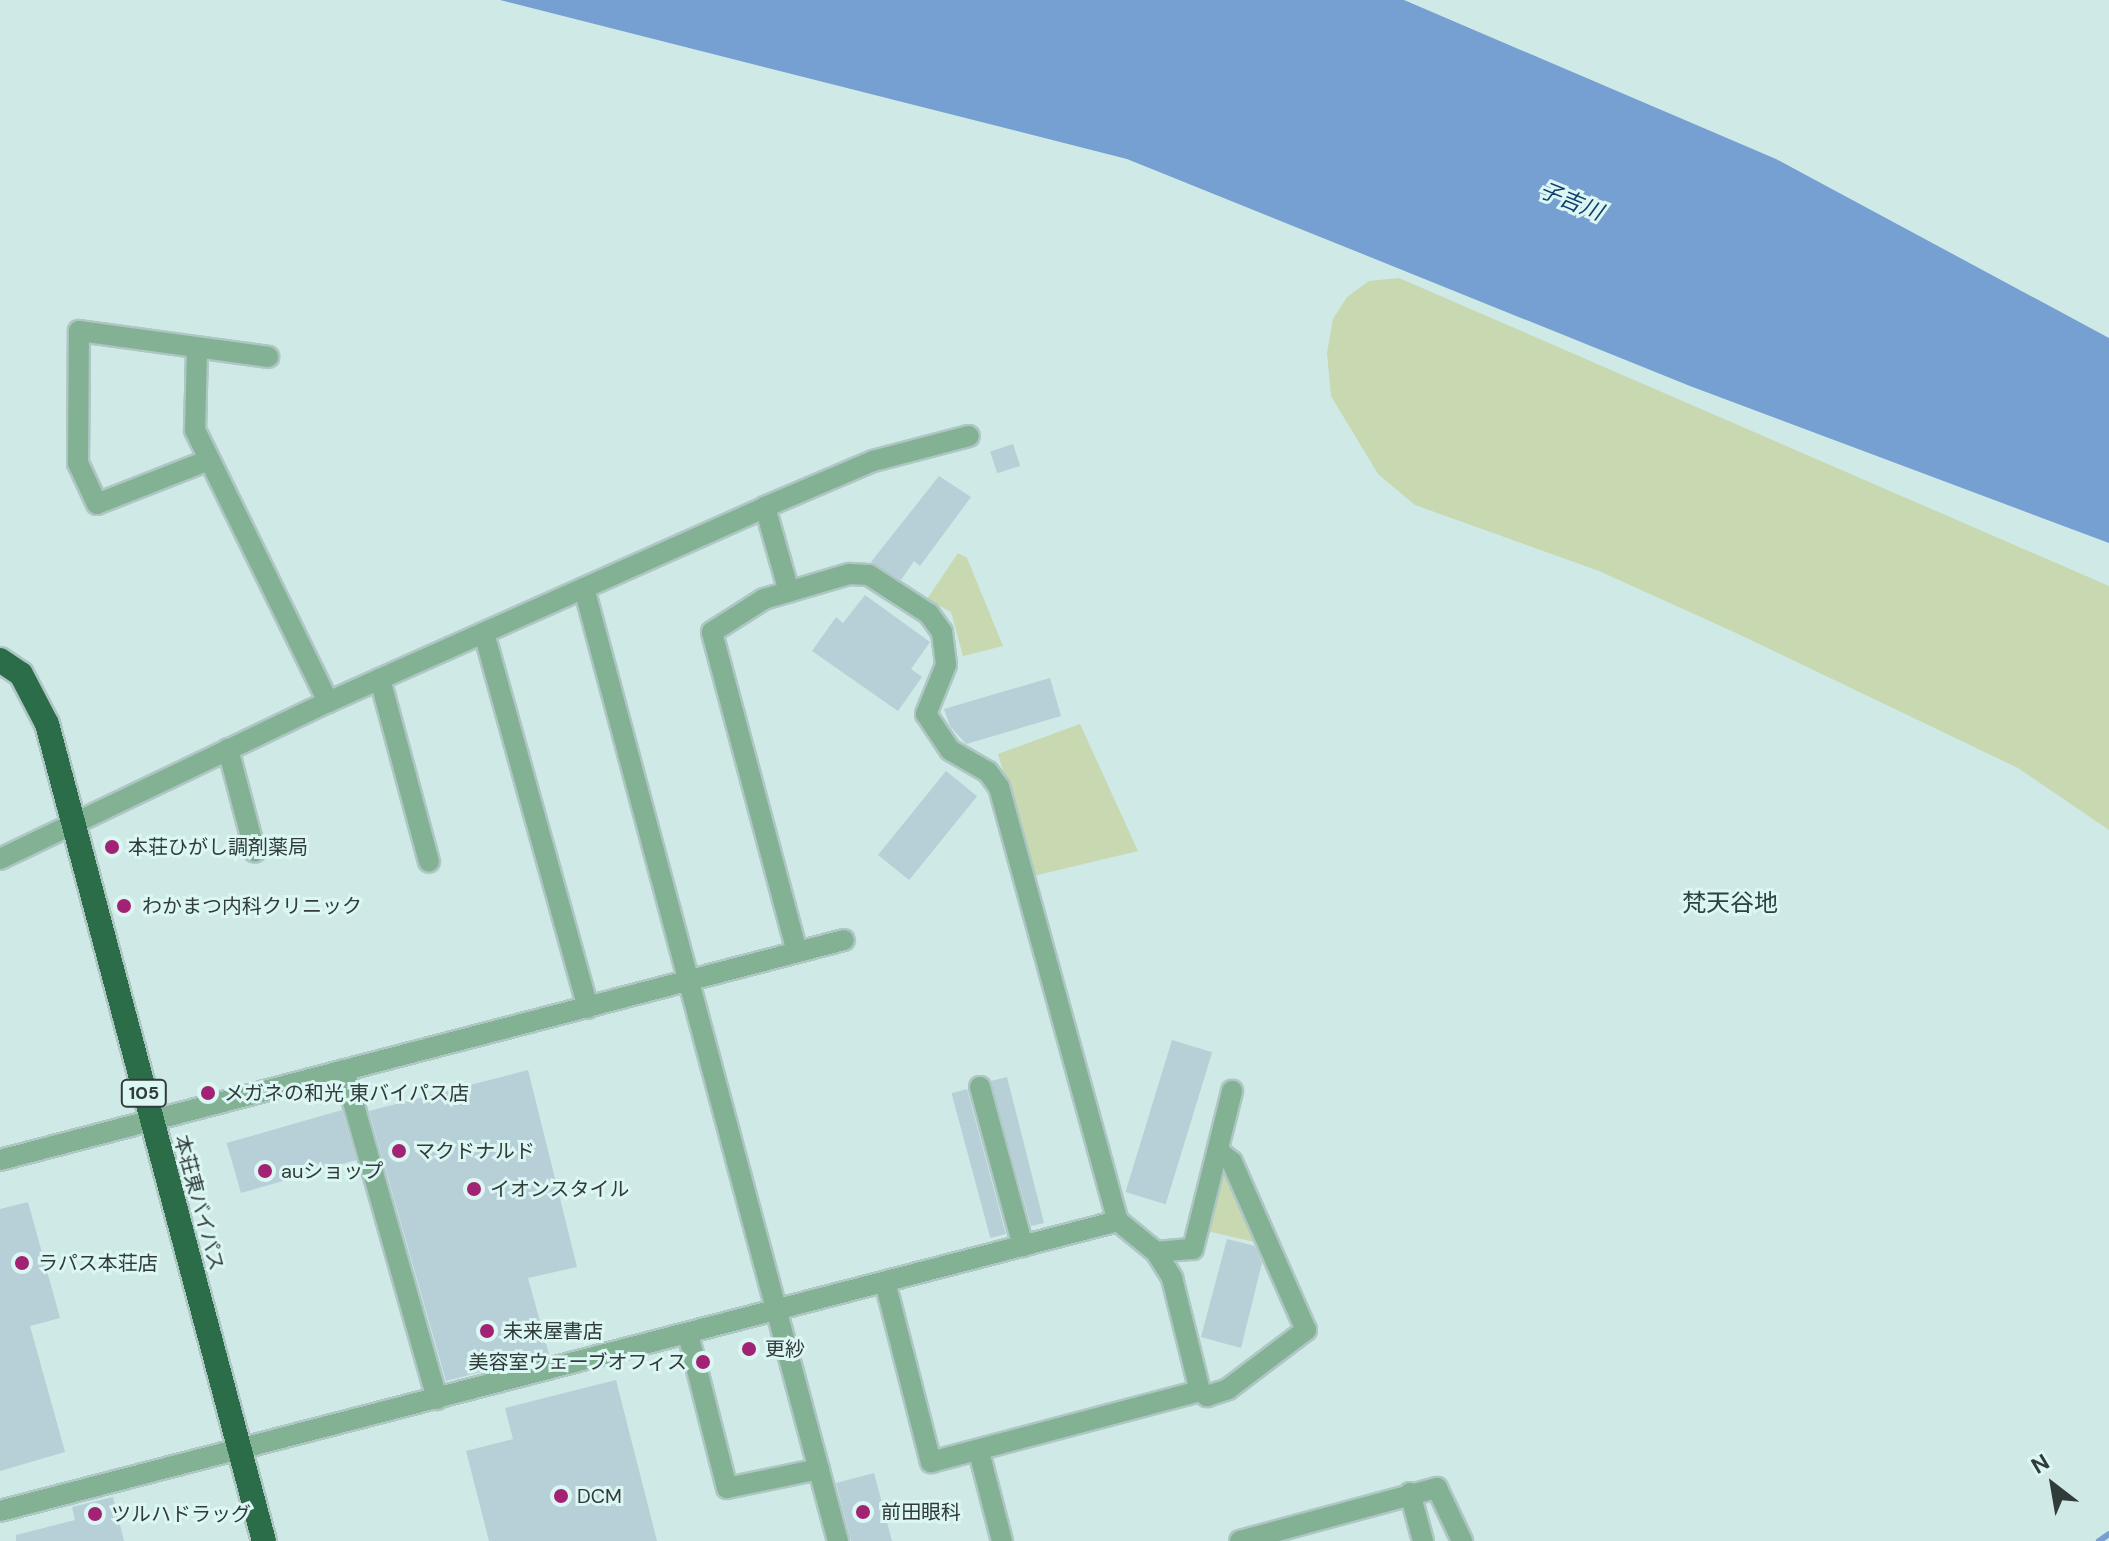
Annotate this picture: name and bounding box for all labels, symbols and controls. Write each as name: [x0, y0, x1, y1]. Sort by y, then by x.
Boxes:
water label: 子吉川: [1535, 176, 1607, 226]
place label: 本荘ひがし調剤薬局: [128, 835, 308, 859]
marker: 本荘ひがし調剤薬局: [103, 838, 121, 856]
district label: 梵天谷地: [1682, 889, 1778, 917]
place label: わかまつ内科クリニック: [142, 894, 362, 918]
marker: わかまつ内科クリニック: [113, 895, 135, 917]
road number: 105: [120, 1079, 168, 1107]
place label: メガネの和光 東バイパス店: [224, 1081, 469, 1105]
marker: メガネの和光 東バイパス店: [199, 1084, 217, 1102]
street label: 本荘東バイパス: [169, 1132, 229, 1274]
place label: マクドナルド: [415, 1139, 535, 1163]
marker: マクドナルド: [390, 1142, 408, 1160]
place label: auショップ: [281, 1159, 383, 1183]
marker: auショップ: [256, 1162, 274, 1180]
place label: イオンスタイル: [490, 1177, 630, 1201]
marker: イオンスタイル: [465, 1180, 483, 1198]
place label: ラパス本荘店: [38, 1251, 158, 1275]
marker: ラパス本荘店: [13, 1254, 31, 1272]
place label: 未来屋書店: [503, 1319, 603, 1343]
marker: 未来屋書店: [478, 1322, 496, 1340]
place label: 更紗: [765, 1337, 805, 1361]
marker: 更紗: [740, 1340, 758, 1358]
place label: 美容室ウェーブオフィス: [467, 1350, 687, 1374]
marker: 美容室ウェーブオフィス: [694, 1353, 712, 1371]
north arrow: [2013, 1445, 2093, 1525]
text: N: [2026, 1447, 2055, 1481]
place label: DCM: [577, 1484, 622, 1508]
marker: DCM: [552, 1487, 570, 1505]
place label: 前田眼科: [881, 1500, 961, 1524]
marker: 前田眼科: [852, 1501, 874, 1523]
place label: ツルハドラッグ: [111, 1502, 251, 1526]
marker: ツルハドラッグ: [86, 1505, 104, 1523]

